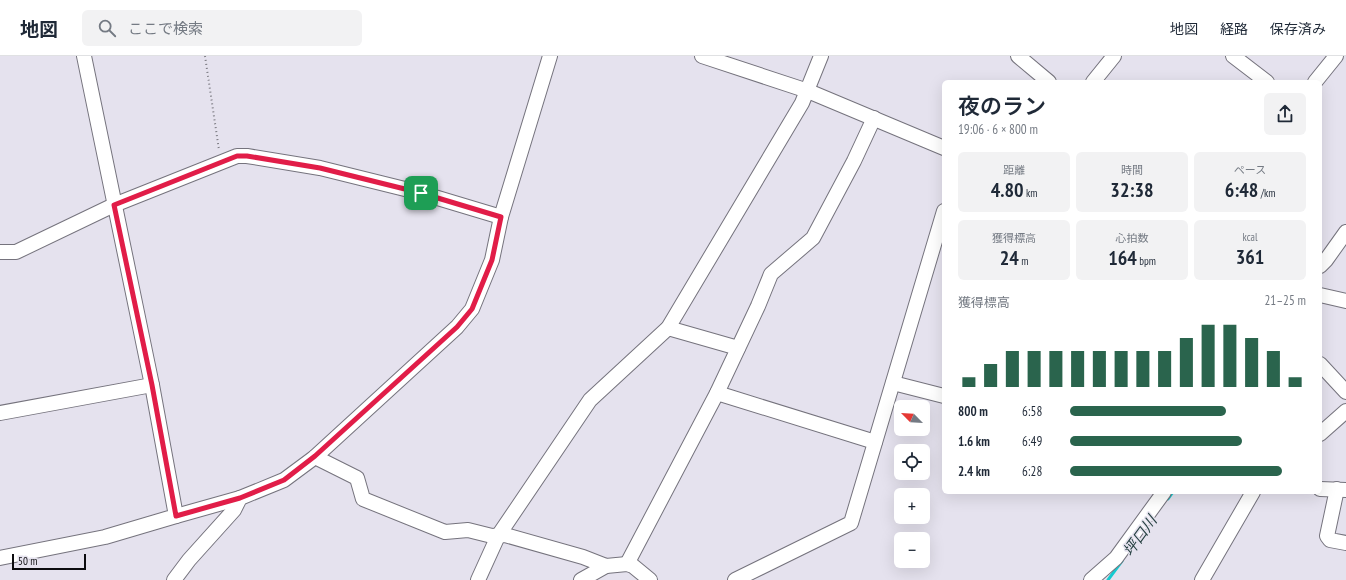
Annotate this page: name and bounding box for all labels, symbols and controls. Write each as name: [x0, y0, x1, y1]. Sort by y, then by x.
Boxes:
search box: [82, 10, 362, 46]
text: 地図: [20, 17, 58, 41]
icon: search: [96, 17, 118, 39]
text: ここで検索: [128, 19, 203, 38]
text: 地図: [1170, 20, 1198, 38]
text: 経路: [1220, 20, 1248, 38]
text: 保存済み: [1270, 20, 1326, 38]
text: 夜のラン: [958, 92, 1046, 120]
button: share: [1264, 93, 1306, 135]
text: 19:06 · 6 × 800 m: [958, 121, 1038, 138]
text: 距離: [1003, 163, 1025, 177]
text: 時間: [1121, 163, 1143, 177]
text: ペース: [1234, 163, 1266, 177]
pin: [404, 176, 438, 210]
text: 4.80: [991, 177, 1024, 203]
text: 32:38: [1110, 177, 1154, 203]
text: 6:48: [1225, 177, 1258, 203]
icon: arrive: [410, 182, 432, 204]
text: km: [1024, 186, 1037, 200]
text: /km: [1258, 186, 1275, 200]
text: kcal: [1242, 230, 1258, 244]
text: 獲得標高: [992, 231, 1036, 245]
text: 心拍数: [1116, 231, 1149, 245]
text: 361: [1236, 244, 1264, 270]
text: 24: [1000, 245, 1019, 271]
text: 164: [1108, 245, 1137, 271]
text: m: [1019, 254, 1028, 268]
text: bpm: [1137, 254, 1156, 268]
text: 21–25 m: [1264, 292, 1306, 309]
text: 獲得標高: [958, 294, 1010, 311]
north arrow: [894, 400, 930, 436]
map controls: [894, 400, 930, 568]
text: 800 m: [958, 403, 988, 420]
text: 6:58: [1022, 403, 1042, 420]
text: 1.6 km: [958, 433, 990, 450]
text: 6:49: [1022, 433, 1042, 450]
button: locate: [894, 444, 930, 480]
text: 2.4 km: [958, 463, 990, 480]
text: 6:28: [1022, 463, 1042, 480]
button: +: [894, 488, 930, 524]
water label: 坪口川: [1119, 510, 1162, 559]
button: −: [894, 532, 930, 568]
scale bar: [12, 552, 86, 571]
text: 50 m: [18, 554, 37, 568]

